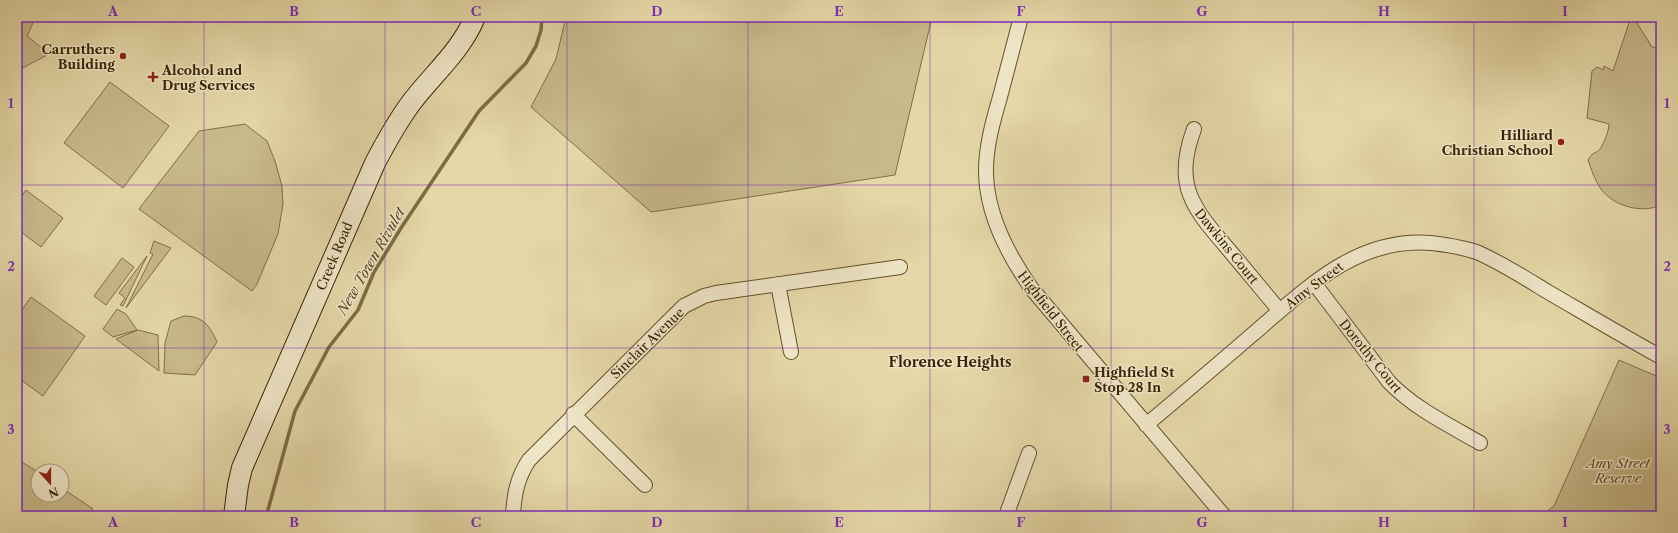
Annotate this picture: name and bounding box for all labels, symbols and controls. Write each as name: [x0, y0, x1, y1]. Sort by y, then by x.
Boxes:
text: A: [107, 3, 119, 19]
text: B: [289, 3, 299, 19]
text: C: [471, 3, 481, 19]
text: D: [651, 3, 663, 19]
text: E: [834, 3, 844, 19]
text: F: [1017, 3, 1026, 19]
text: G: [1196, 3, 1208, 19]
text: H: [1378, 3, 1390, 19]
text: I: [1562, 3, 1568, 19]
place label: Carruthers Building: [41, 41, 115, 72]
marker: Carruthers Building: [118, 51, 128, 61]
place label: Alcohol and Drug Services: [161, 62, 255, 93]
marker: Alcohol and Drug Services: [147, 71, 159, 83]
text: 1: [8, 95, 14, 111]
text: 1: [1664, 95, 1670, 111]
place label: Hilliard Christian School: [1442, 127, 1553, 158]
marker: Hilliard Christian School: [1556, 137, 1566, 147]
water label: New Town Rivulet: [332, 203, 410, 319]
street label: Dawkins Court: [1192, 205, 1263, 287]
street label: Creek Road: [312, 219, 356, 293]
text: 2: [7, 258, 15, 274]
street label: Amy Street: [1281, 258, 1347, 313]
text: 2: [1663, 258, 1671, 274]
street label: Highfield Street: [1015, 268, 1088, 355]
street label: Sinclair Avenue: [607, 304, 687, 382]
street label: Dorothy Court: [1336, 316, 1406, 397]
district label: Florence Heights: [888, 353, 1012, 371]
place label: Highfield St Stop 28 In: [1094, 364, 1175, 395]
marker: Highfield St Stop 28 In: [1081, 374, 1091, 384]
text: 3: [7, 421, 15, 437]
text: 3: [1663, 421, 1671, 437]
park label: Amy Street Reserve: [1584, 455, 1651, 486]
north arrow: [30, 463, 70, 503]
text: N: [46, 484, 61, 501]
text: A: [107, 514, 119, 530]
text: B: [289, 514, 299, 530]
text: C: [471, 514, 481, 530]
text: D: [651, 514, 663, 530]
text: E: [834, 514, 844, 530]
text: F: [1017, 514, 1026, 530]
text: G: [1196, 514, 1208, 530]
text: H: [1378, 514, 1390, 530]
text: I: [1562, 514, 1568, 530]

